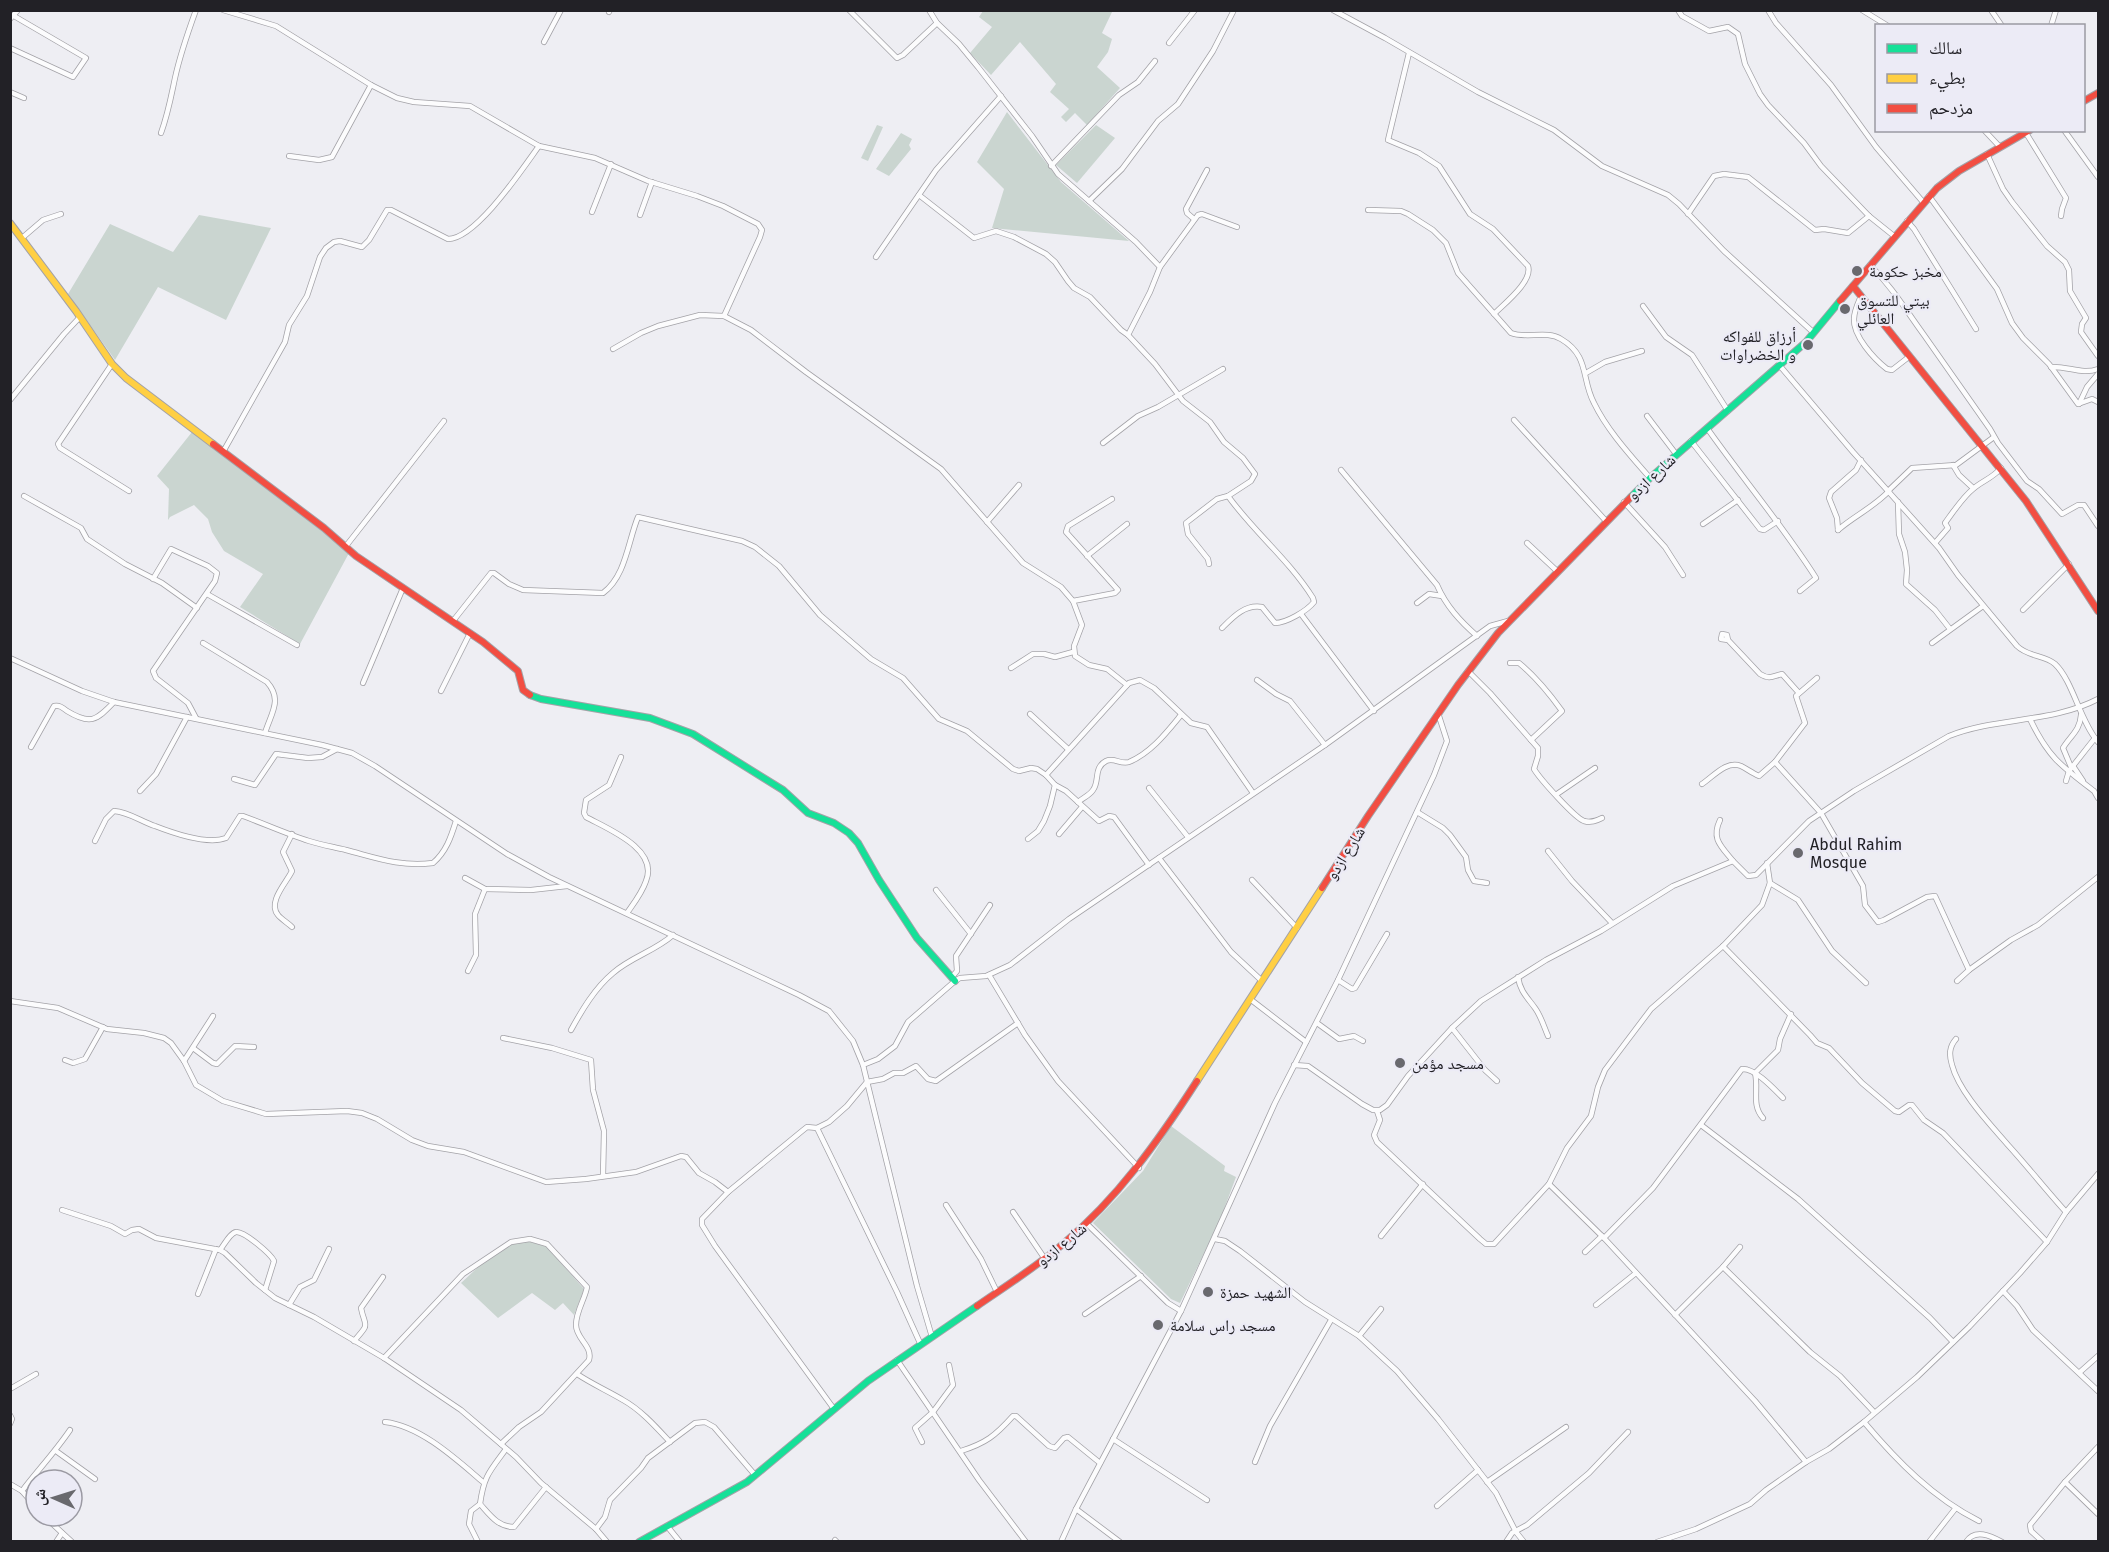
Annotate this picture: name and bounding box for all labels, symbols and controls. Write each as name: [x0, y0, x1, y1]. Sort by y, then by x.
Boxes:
legend: [1875, 24, 2085, 132]
text: سالك: [1929, 37, 1962, 59]
text: بطيء: [1929, 67, 1966, 93]
text: مزدحم: [1929, 97, 1973, 120]
place label: مخبز حكومة: [1869, 262, 1942, 281]
marker: مخبز حكومة: [1850, 264, 1864, 278]
place label: بيتي للتسوق العائلي: [1857, 291, 1930, 331]
marker: بيتي للتسوق العائلي: [1838, 302, 1852, 316]
place label: أرزاق للفواكه و الخضراوات: [1720, 327, 1796, 364]
marker: أرزاق للفواكه و الخضراوات: [1801, 338, 1815, 352]
street label: شارع ازدو: [1623, 450, 1680, 505]
street label: شارع ازدو: [1322, 823, 1370, 884]
place label: Abdul Rahim Mosque: [1810, 835, 1902, 872]
marker: Abdul Rahim Mosque: [1791, 846, 1805, 860]
place label: مسجد مؤمن: [1412, 1054, 1484, 1074]
marker: مسجد مؤمن: [1393, 1056, 1407, 1070]
street label: شارع ازدو: [1033, 1219, 1091, 1271]
place label: الشهيد حمزة: [1220, 1283, 1291, 1302]
marker: الشهيد حمزة: [1201, 1285, 1215, 1299]
place label: مسجد راس سلامة: [1170, 1316, 1276, 1336]
marker: مسجد راس سلامة: [1151, 1318, 1165, 1332]
north arrow: [24, 1468, 84, 1528]
text: ش: [30, 1488, 49, 1506]

